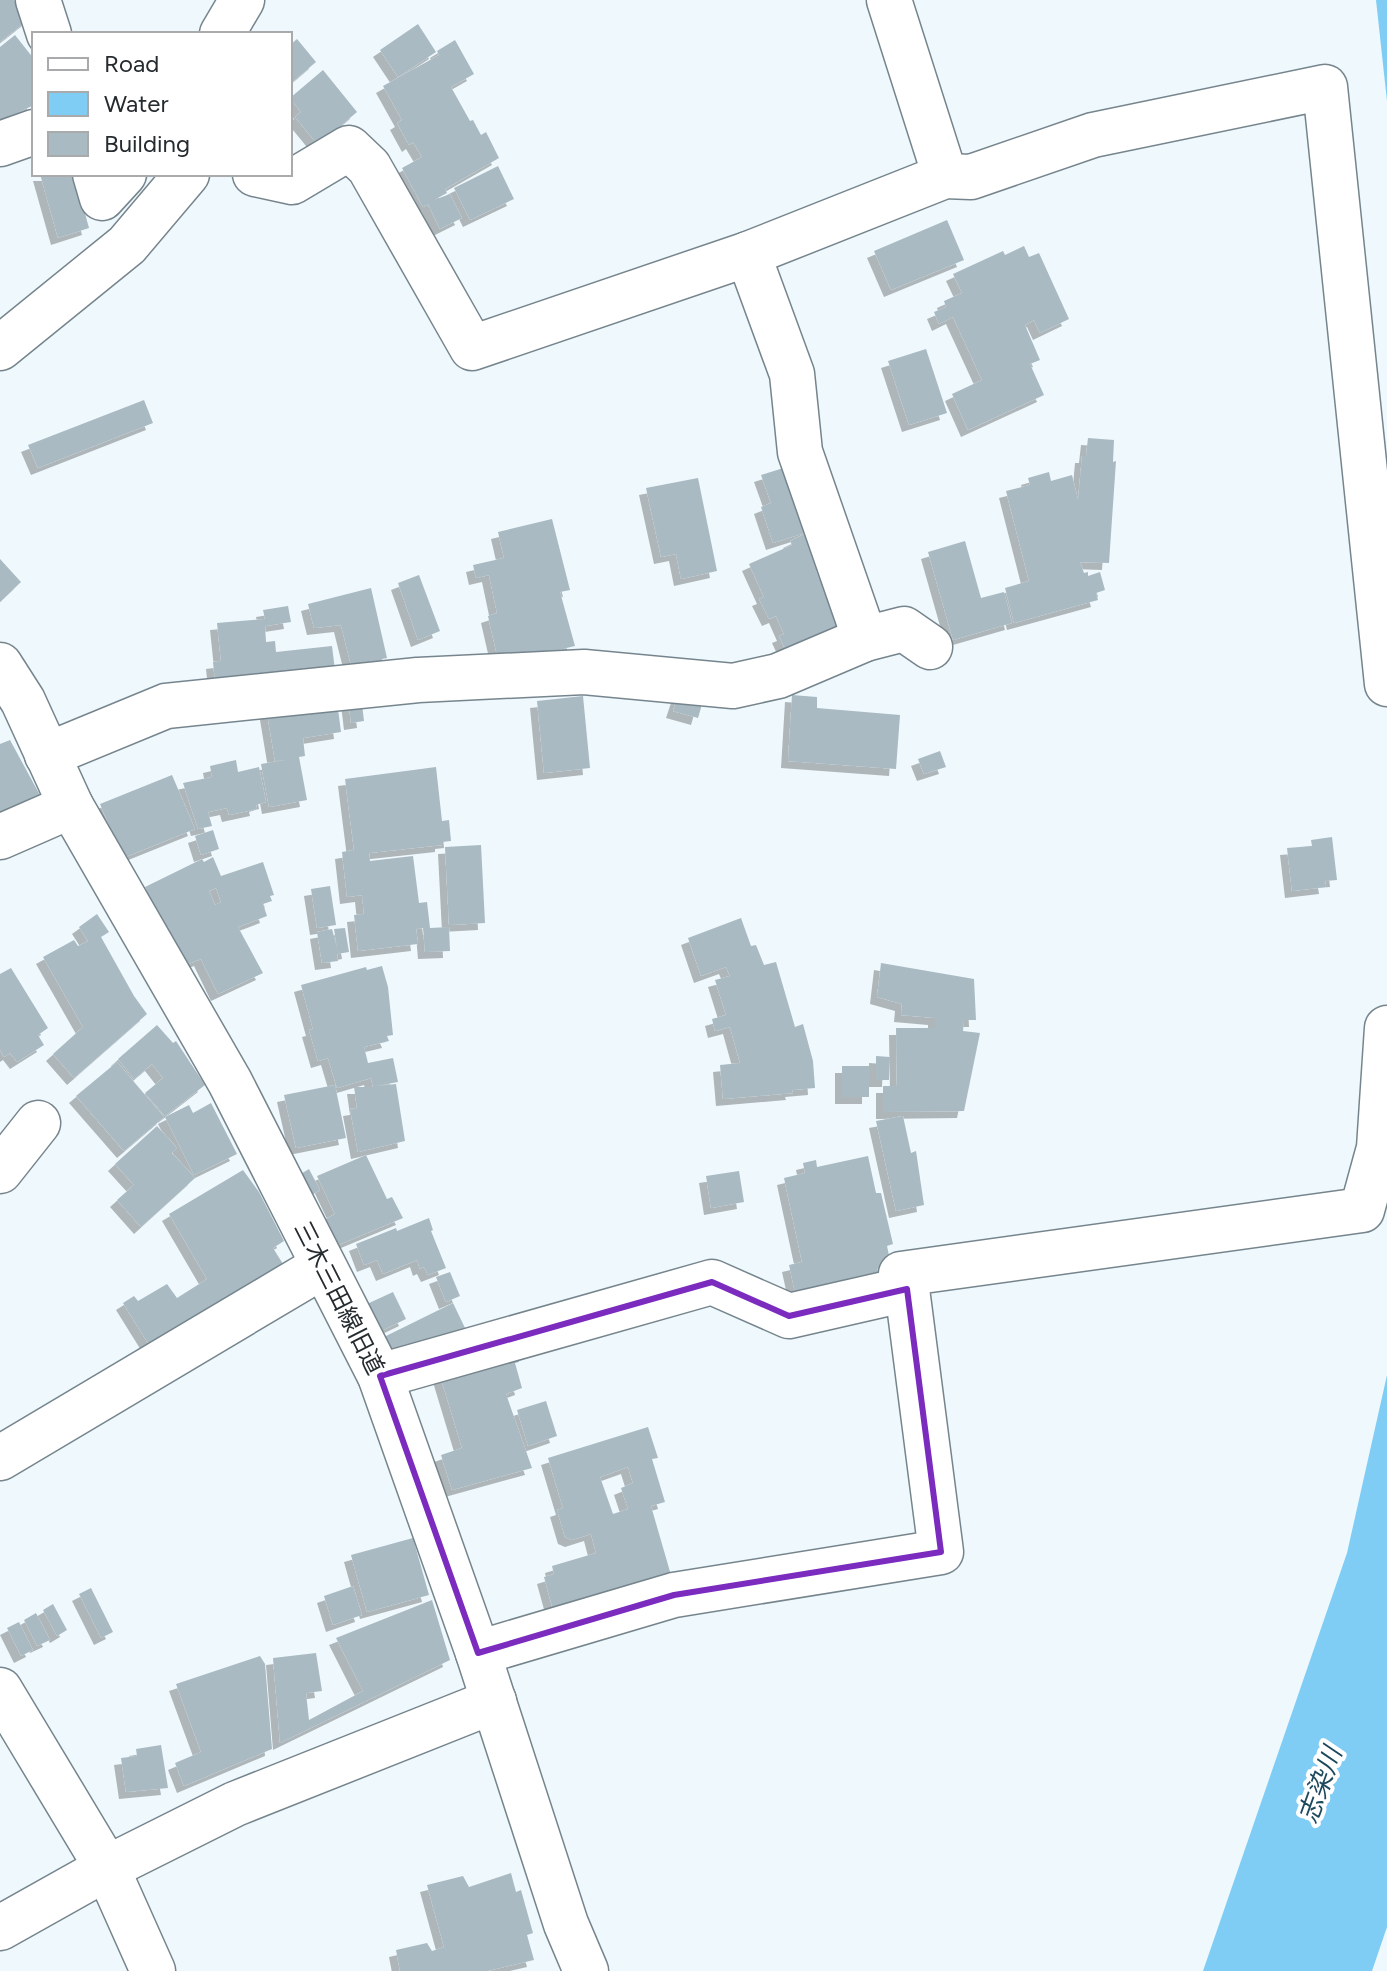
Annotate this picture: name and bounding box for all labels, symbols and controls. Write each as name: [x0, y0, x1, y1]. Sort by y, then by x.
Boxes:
legend: [32, 32, 292, 176]
text: Road: [104, 49, 159, 78]
text: Water: [104, 89, 169, 118]
text: Building: [104, 129, 190, 158]
street label: 三木三田線旧道: [288, 1216, 391, 1379]
water label: 志染川: [1292, 1740, 1349, 1827]

